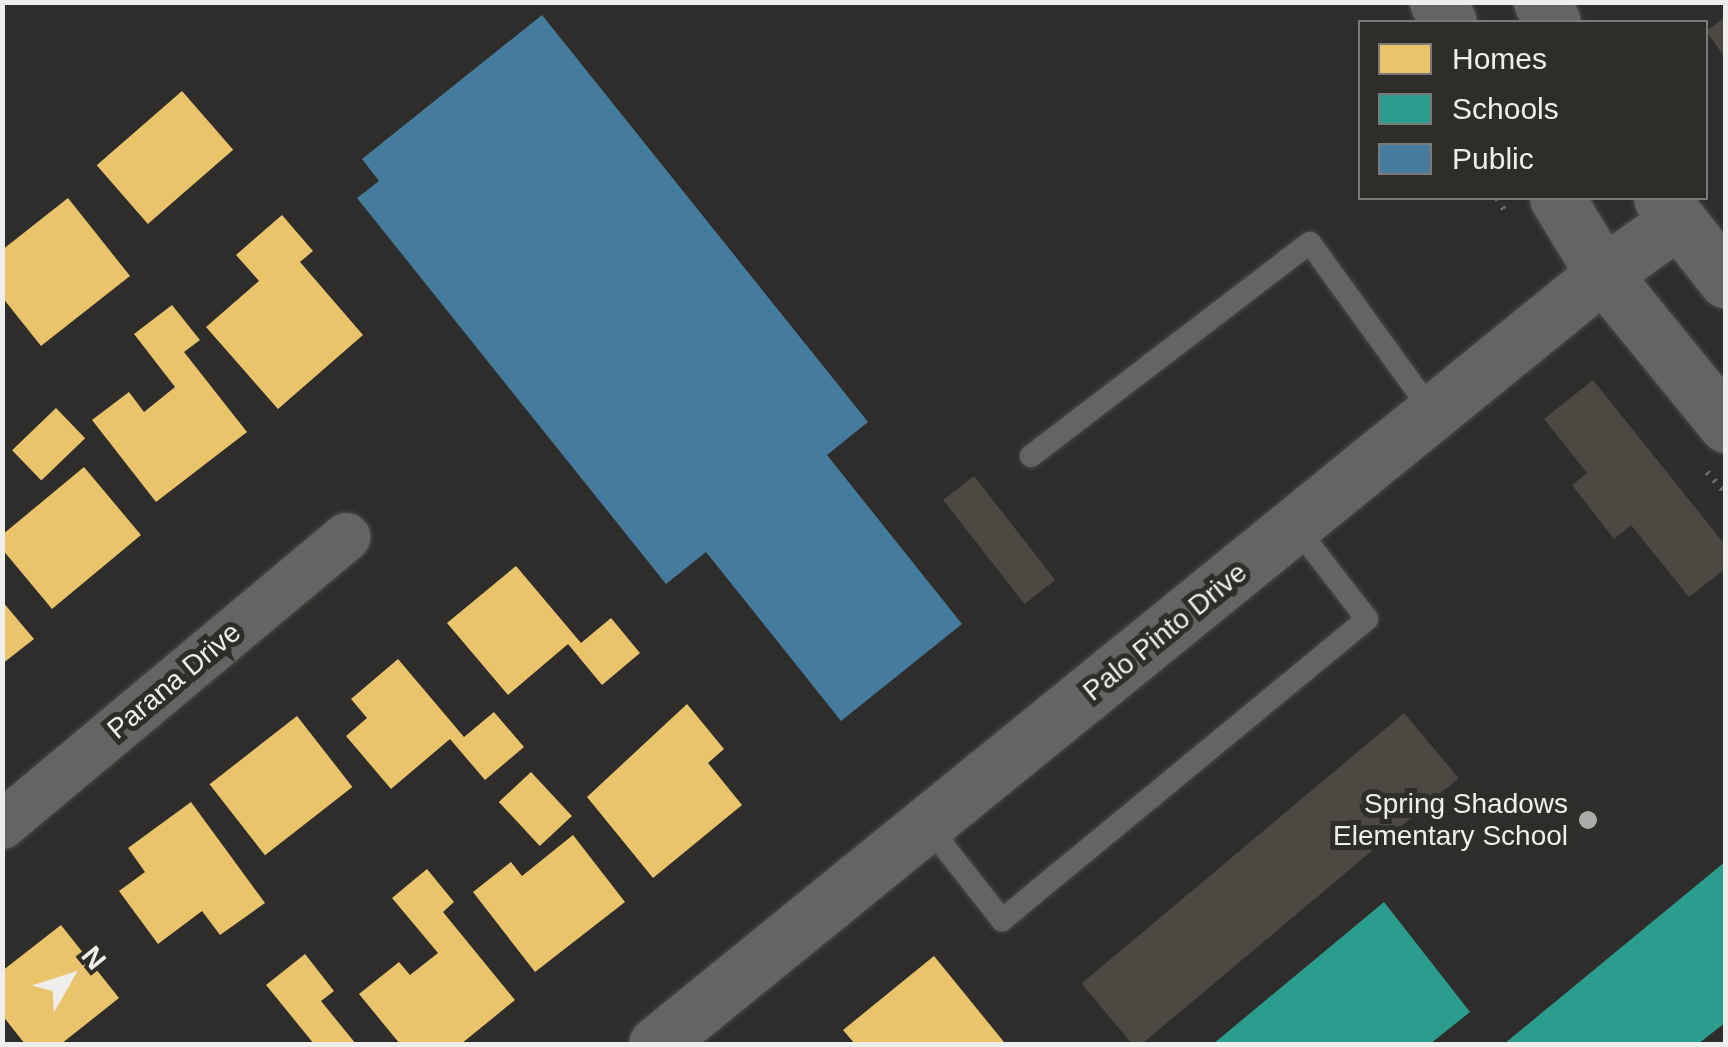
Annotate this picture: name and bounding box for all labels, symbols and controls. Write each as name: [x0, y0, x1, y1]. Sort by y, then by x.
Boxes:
legend: [1358, 20, 1708, 200]
text: Homes: [1452, 42, 1547, 75]
text: Schools: [1452, 92, 1559, 125]
text: Public: [1452, 142, 1534, 175]
street label: Palo Pinto Drive: [1076, 556, 1254, 708]
street label: Parana Drive: [101, 616, 247, 746]
place label: Spring Shadows Elementary School: [1333, 787, 1568, 853]
marker: Spring Shadows Elementary School: [1577, 809, 1599, 831]
north arrow: [20, 927, 120, 1027]
text: N: [75, 940, 112, 975]

